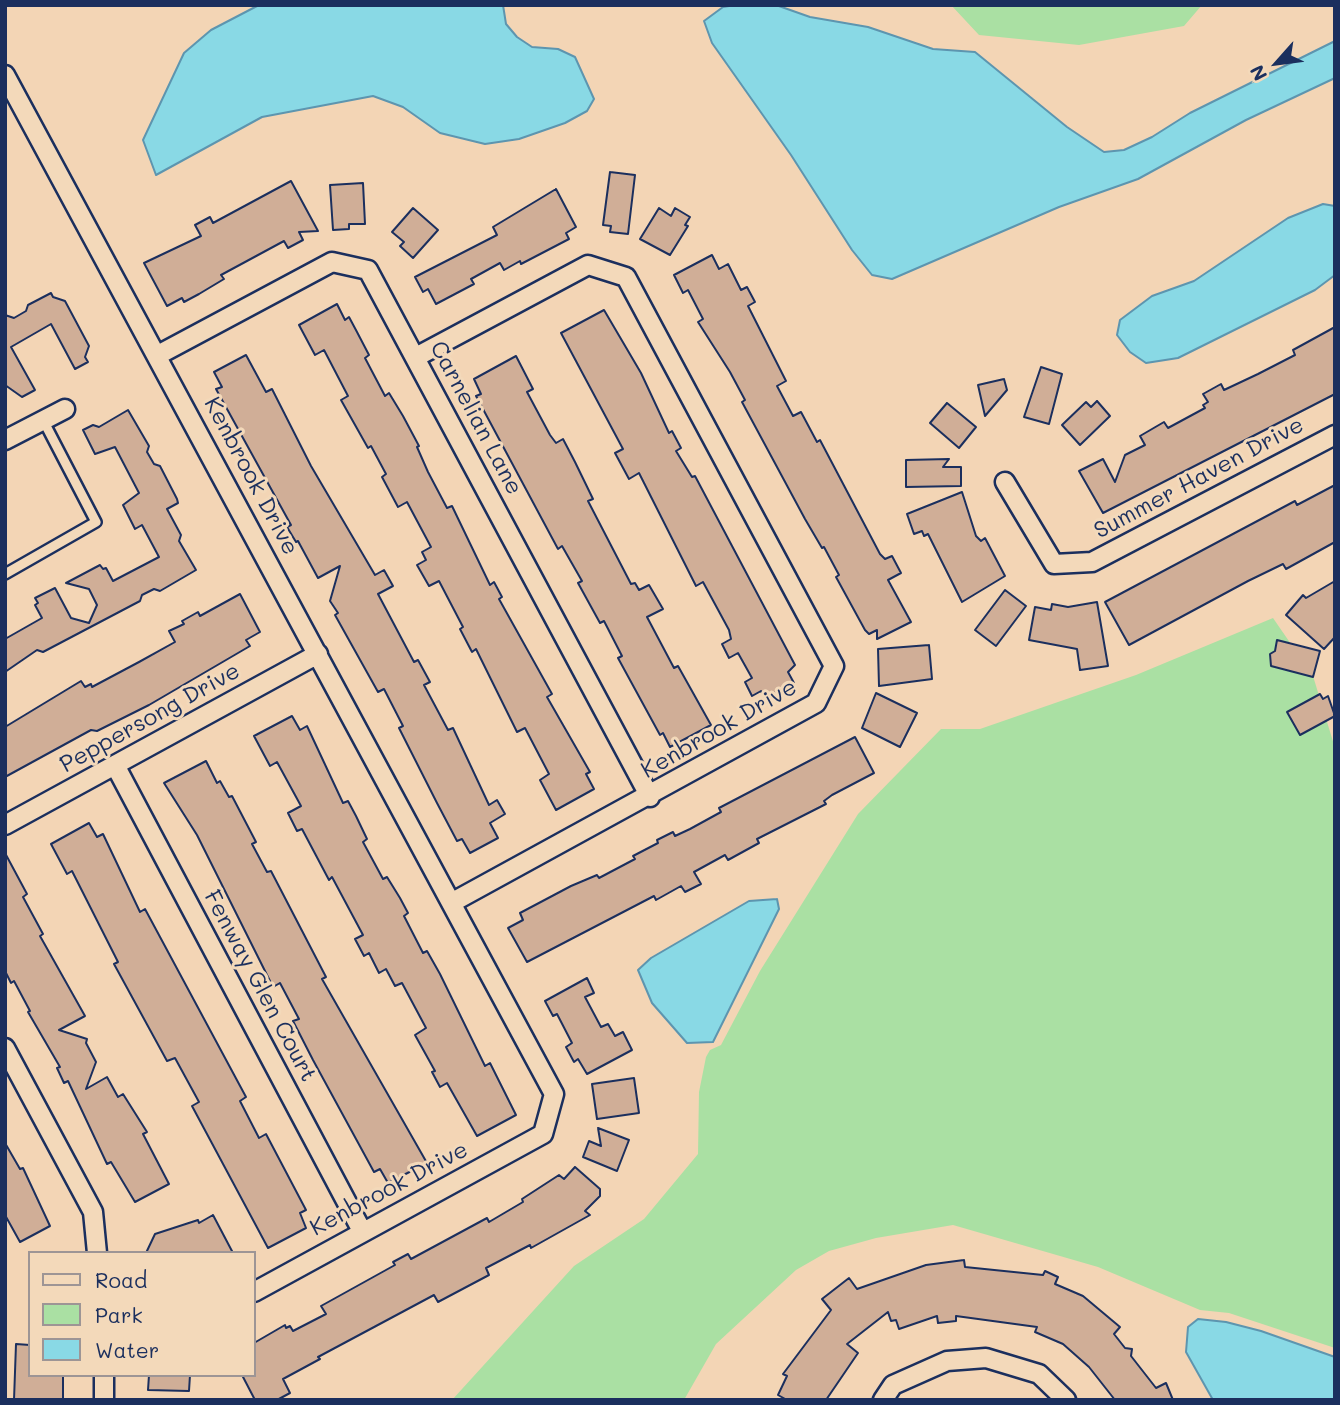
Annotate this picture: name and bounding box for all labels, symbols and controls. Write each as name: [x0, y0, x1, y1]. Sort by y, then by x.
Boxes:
north arrow: [1242, 28, 1312, 98]
text: N: [1244, 61, 1272, 85]
street label: Carnelian Lane: [424, 337, 528, 499]
street label: Kenbrook Drive: [198, 392, 304, 560]
street label: Summer Haven Drive: [1089, 411, 1309, 545]
street label: Peppersong Drive: [55, 657, 245, 779]
street label: Kenbrook Drive: [636, 673, 802, 785]
street label: Fenway Glen Court: [198, 886, 322, 1086]
street label: Kenbrook Drive: [305, 1136, 473, 1242]
legend: [28, 1251, 256, 1377]
text: Road: [95, 1266, 147, 1293]
text: Park: [95, 1301, 143, 1328]
text: Water: [95, 1336, 159, 1363]

